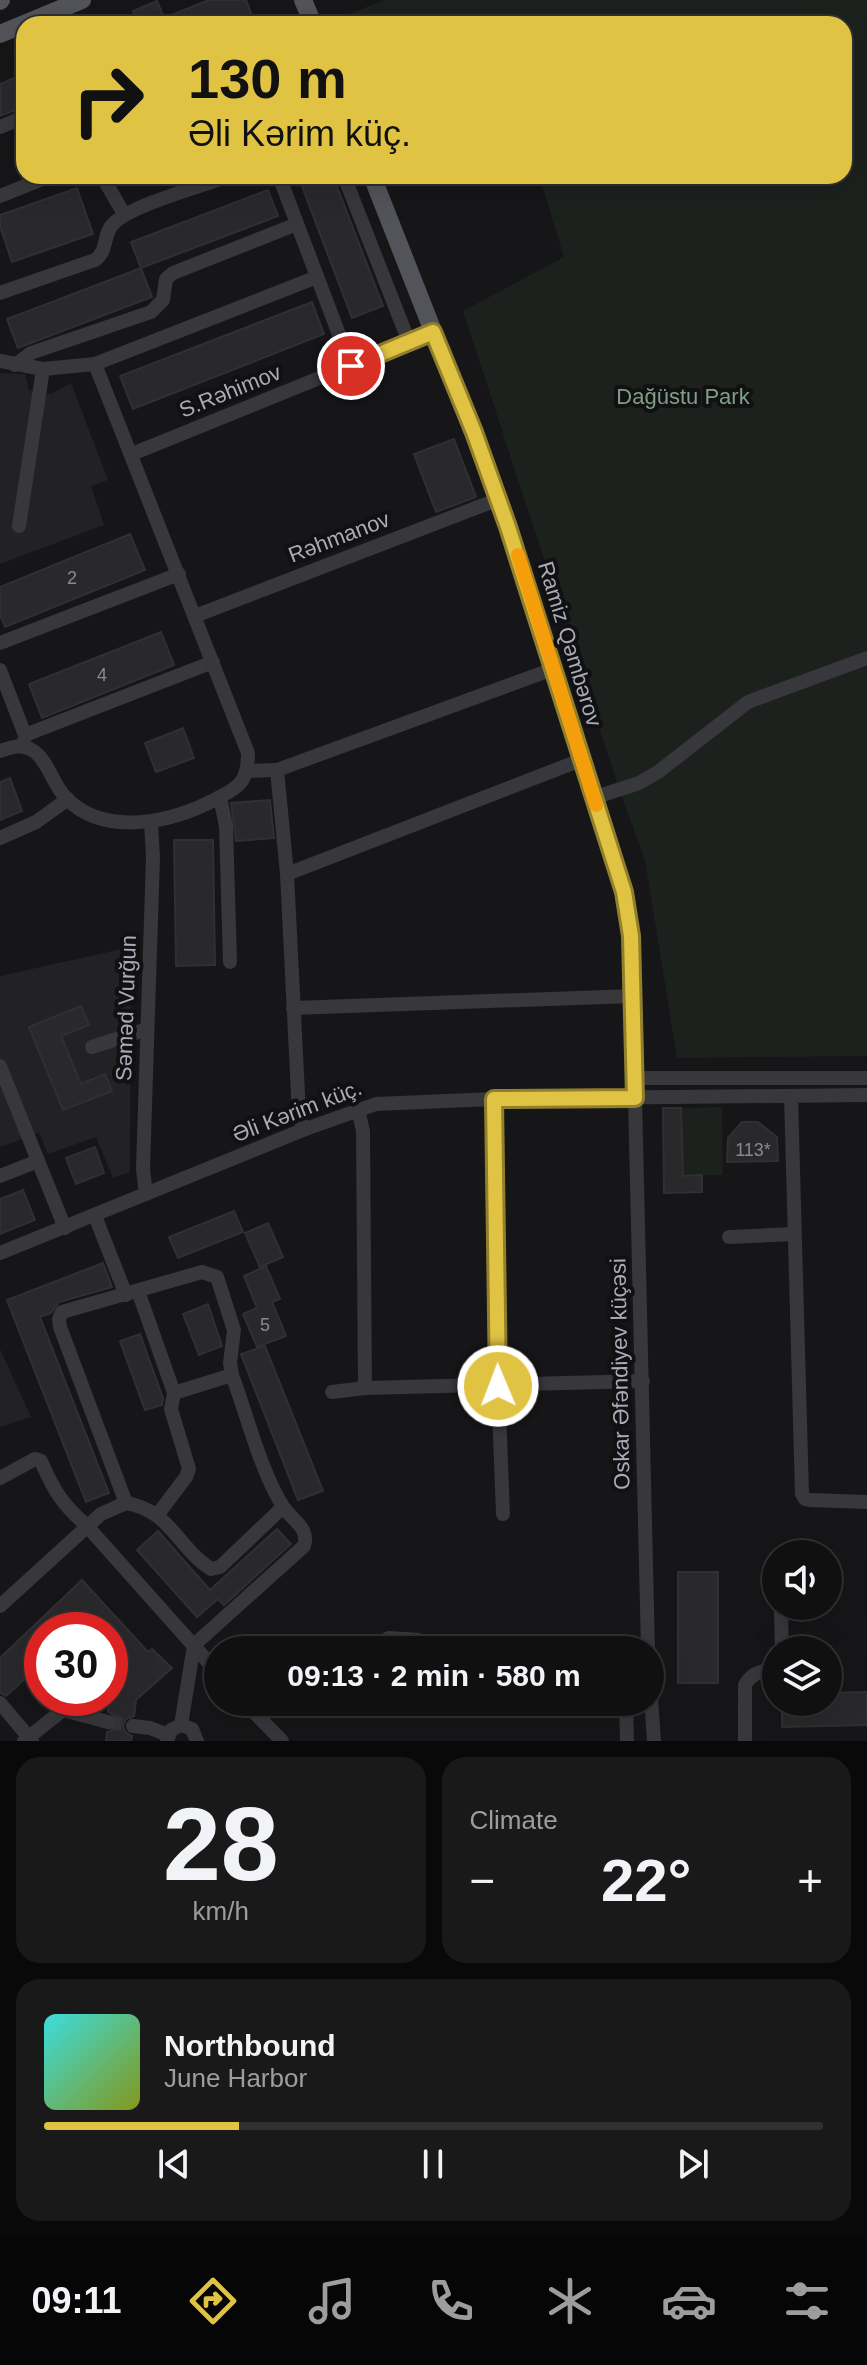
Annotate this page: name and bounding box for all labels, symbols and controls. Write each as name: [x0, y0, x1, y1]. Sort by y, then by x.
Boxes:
text: 130 m: [188, 47, 347, 110]
icon: right: [56, 48, 160, 152]
text: Əli Kərim küç.: [188, 113, 411, 154]
pin: [317, 332, 385, 400]
icon: arrive: [329, 344, 373, 388]
street label: S.Rəhimov: [175, 359, 285, 423]
park label: Dağüstu Park: [616, 384, 751, 409]
street label: Rəhmanov: [285, 506, 393, 568]
street label: Ramiz Qəmbərov: [533, 559, 607, 729]
house number: 2: [67, 568, 77, 588]
house number: 4: [97, 665, 107, 685]
street label: Səməd Vurğun: [111, 935, 141, 1081]
street label: Əli Kərim küç.: [229, 1075, 365, 1147]
house number: 113*: [735, 1140, 771, 1160]
street label: Oskar Əfəndiyev küçəsi: [605, 1258, 635, 1490]
house number: 5: [260, 1315, 270, 1335]
position arrow: [456, 1344, 540, 1428]
map controls: [762, 1540, 842, 1716]
button: sound: [762, 1540, 842, 1620]
speed limit sign: 30: [24, 1612, 128, 1716]
button: layers: [762, 1636, 842, 1716]
text: 09:13 · 2 min · 580 m: [287, 1659, 581, 1692]
text: 28: [163, 1786, 279, 1902]
text: Climate: [470, 1805, 558, 1835]
text: 22°: [601, 1847, 692, 1914]
text: −: [470, 1856, 495, 1905]
text: +: [797, 1856, 823, 1905]
text: km/h: [193, 1896, 249, 1926]
text: Northbound: [164, 2029, 336, 2062]
text: June Harbor: [164, 2063, 307, 2093]
icon: previous: [152, 2142, 196, 2186]
icon: pause: [411, 2142, 455, 2186]
icon: next: [671, 2142, 715, 2186]
icon: directions: [185, 2273, 241, 2329]
icon: music: [304, 2273, 360, 2329]
icon: phone: [423, 2273, 479, 2329]
icon: climate: [542, 2273, 598, 2329]
icon: car: [661, 2273, 717, 2329]
icon: filters: [779, 2273, 835, 2329]
text: 09:11: [31, 2280, 122, 2321]

